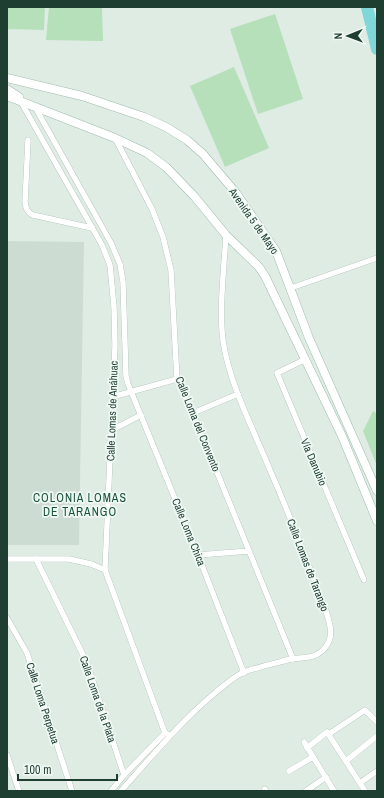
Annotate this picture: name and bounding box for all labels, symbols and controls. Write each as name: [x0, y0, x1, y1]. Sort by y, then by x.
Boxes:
north arrow: [328, 16, 368, 56]
text: N: [331, 33, 345, 40]
street label: Avenida 5 de Mayo: [225, 184, 282, 257]
street label: Calle Lomas de Anáhuac: [103, 360, 121, 461]
street label: Calle Loma del Convento: [173, 374, 223, 474]
street label: Vía Danubio: [298, 436, 330, 488]
district label: COLONIA LOMAS DE TARANGO: [33, 490, 127, 520]
street label: Calle Loma Chica: [169, 496, 209, 568]
street label: Calle Lomas de Tarango: [284, 517, 332, 613]
street label: Calle Loma de la Plata: [77, 654, 119, 744]
street label: Calle Loma Perpetua: [23, 661, 63, 745]
scale bar: [18, 756, 117, 782]
text: 100 m: [24, 762, 51, 778]

